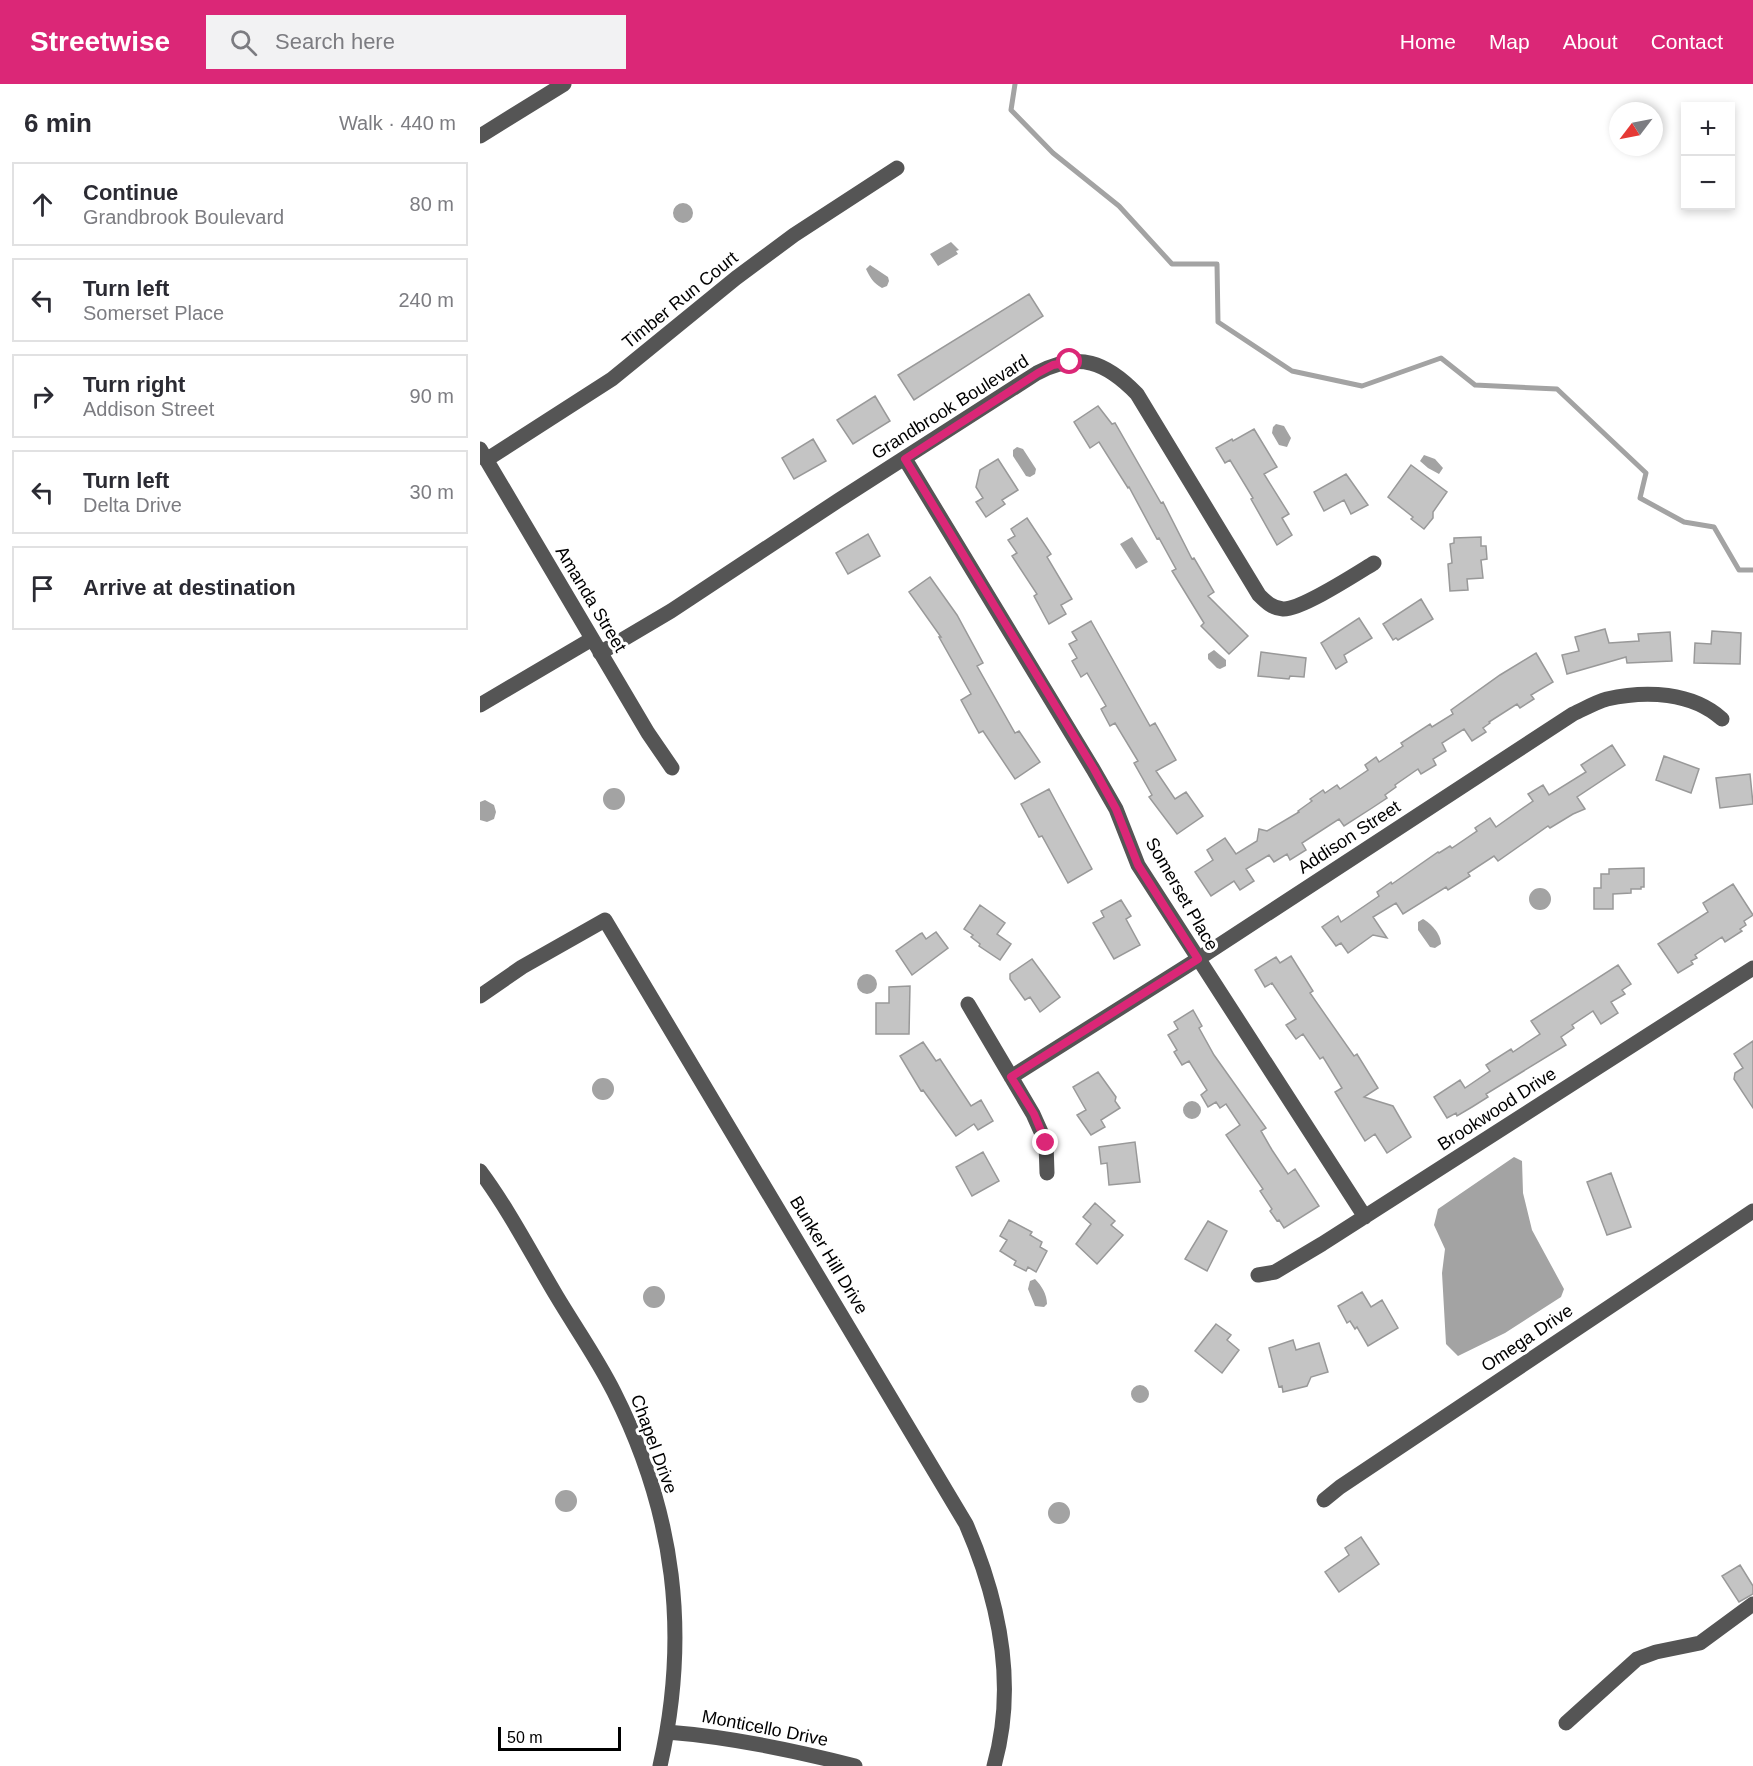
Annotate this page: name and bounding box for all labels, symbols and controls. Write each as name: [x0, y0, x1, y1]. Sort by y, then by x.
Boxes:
search box: [206, 15, 626, 69]
text: Streetwise: [30, 26, 170, 57]
icon: search: [227, 26, 260, 59]
text: Search here: [275, 29, 395, 54]
text: Home: [1400, 30, 1456, 53]
text: Map: [1489, 30, 1530, 53]
text: About: [1563, 30, 1618, 53]
text: Contact: [1651, 30, 1723, 53]
north arrow: [1609, 102, 1663, 156]
map controls: [1681, 102, 1735, 210]
button: +: [1681, 102, 1735, 156]
text: 6 min: [24, 108, 92, 138]
text: Walk · 440 m: [339, 112, 456, 134]
button: −: [1681, 156, 1735, 210]
text: Continue: [83, 180, 178, 205]
icon: ahead: [26, 188, 59, 221]
text: 80 m: [410, 193, 454, 215]
text: Grandbrook Boulevard: [83, 206, 284, 228]
street label: Timber Run Court: [618, 247, 742, 353]
text: Turn left: [83, 276, 169, 301]
icon: left: [26, 284, 59, 317]
text: 240 m: [398, 289, 454, 311]
text: Somerset Place: [83, 302, 224, 324]
route start: [1056, 348, 1082, 374]
street label: Grandbrook Boulevard: [868, 351, 1032, 463]
text: Turn right: [83, 372, 185, 397]
icon: right: [26, 380, 59, 413]
text: 90 m: [410, 385, 454, 407]
text: Addison Street: [83, 398, 214, 420]
text: Turn left: [83, 468, 169, 493]
icon: left: [26, 476, 59, 509]
text: 30 m: [410, 481, 454, 503]
text: Delta Drive: [83, 494, 182, 516]
street label: Amanda Street: [552, 542, 630, 656]
icon: arrive: [26, 572, 59, 605]
text: Arrive at destination: [83, 575, 296, 600]
street label: Addison Street: [1294, 796, 1404, 878]
street label: Somerset Place: [1142, 834, 1222, 954]
street label: Brookwood Drive: [1434, 1063, 1560, 1155]
route end: [1032, 1129, 1058, 1155]
street label: Bunker Hill Drive: [786, 1192, 872, 1318]
street label: Omega Drive: [1477, 1300, 1577, 1376]
street label: Chapel Drive: [627, 1392, 681, 1496]
street label: Monticello Drive: [700, 1706, 830, 1750]
scale bar: [498, 1724, 621, 1752]
text: 50 m: [507, 1729, 543, 1746]

